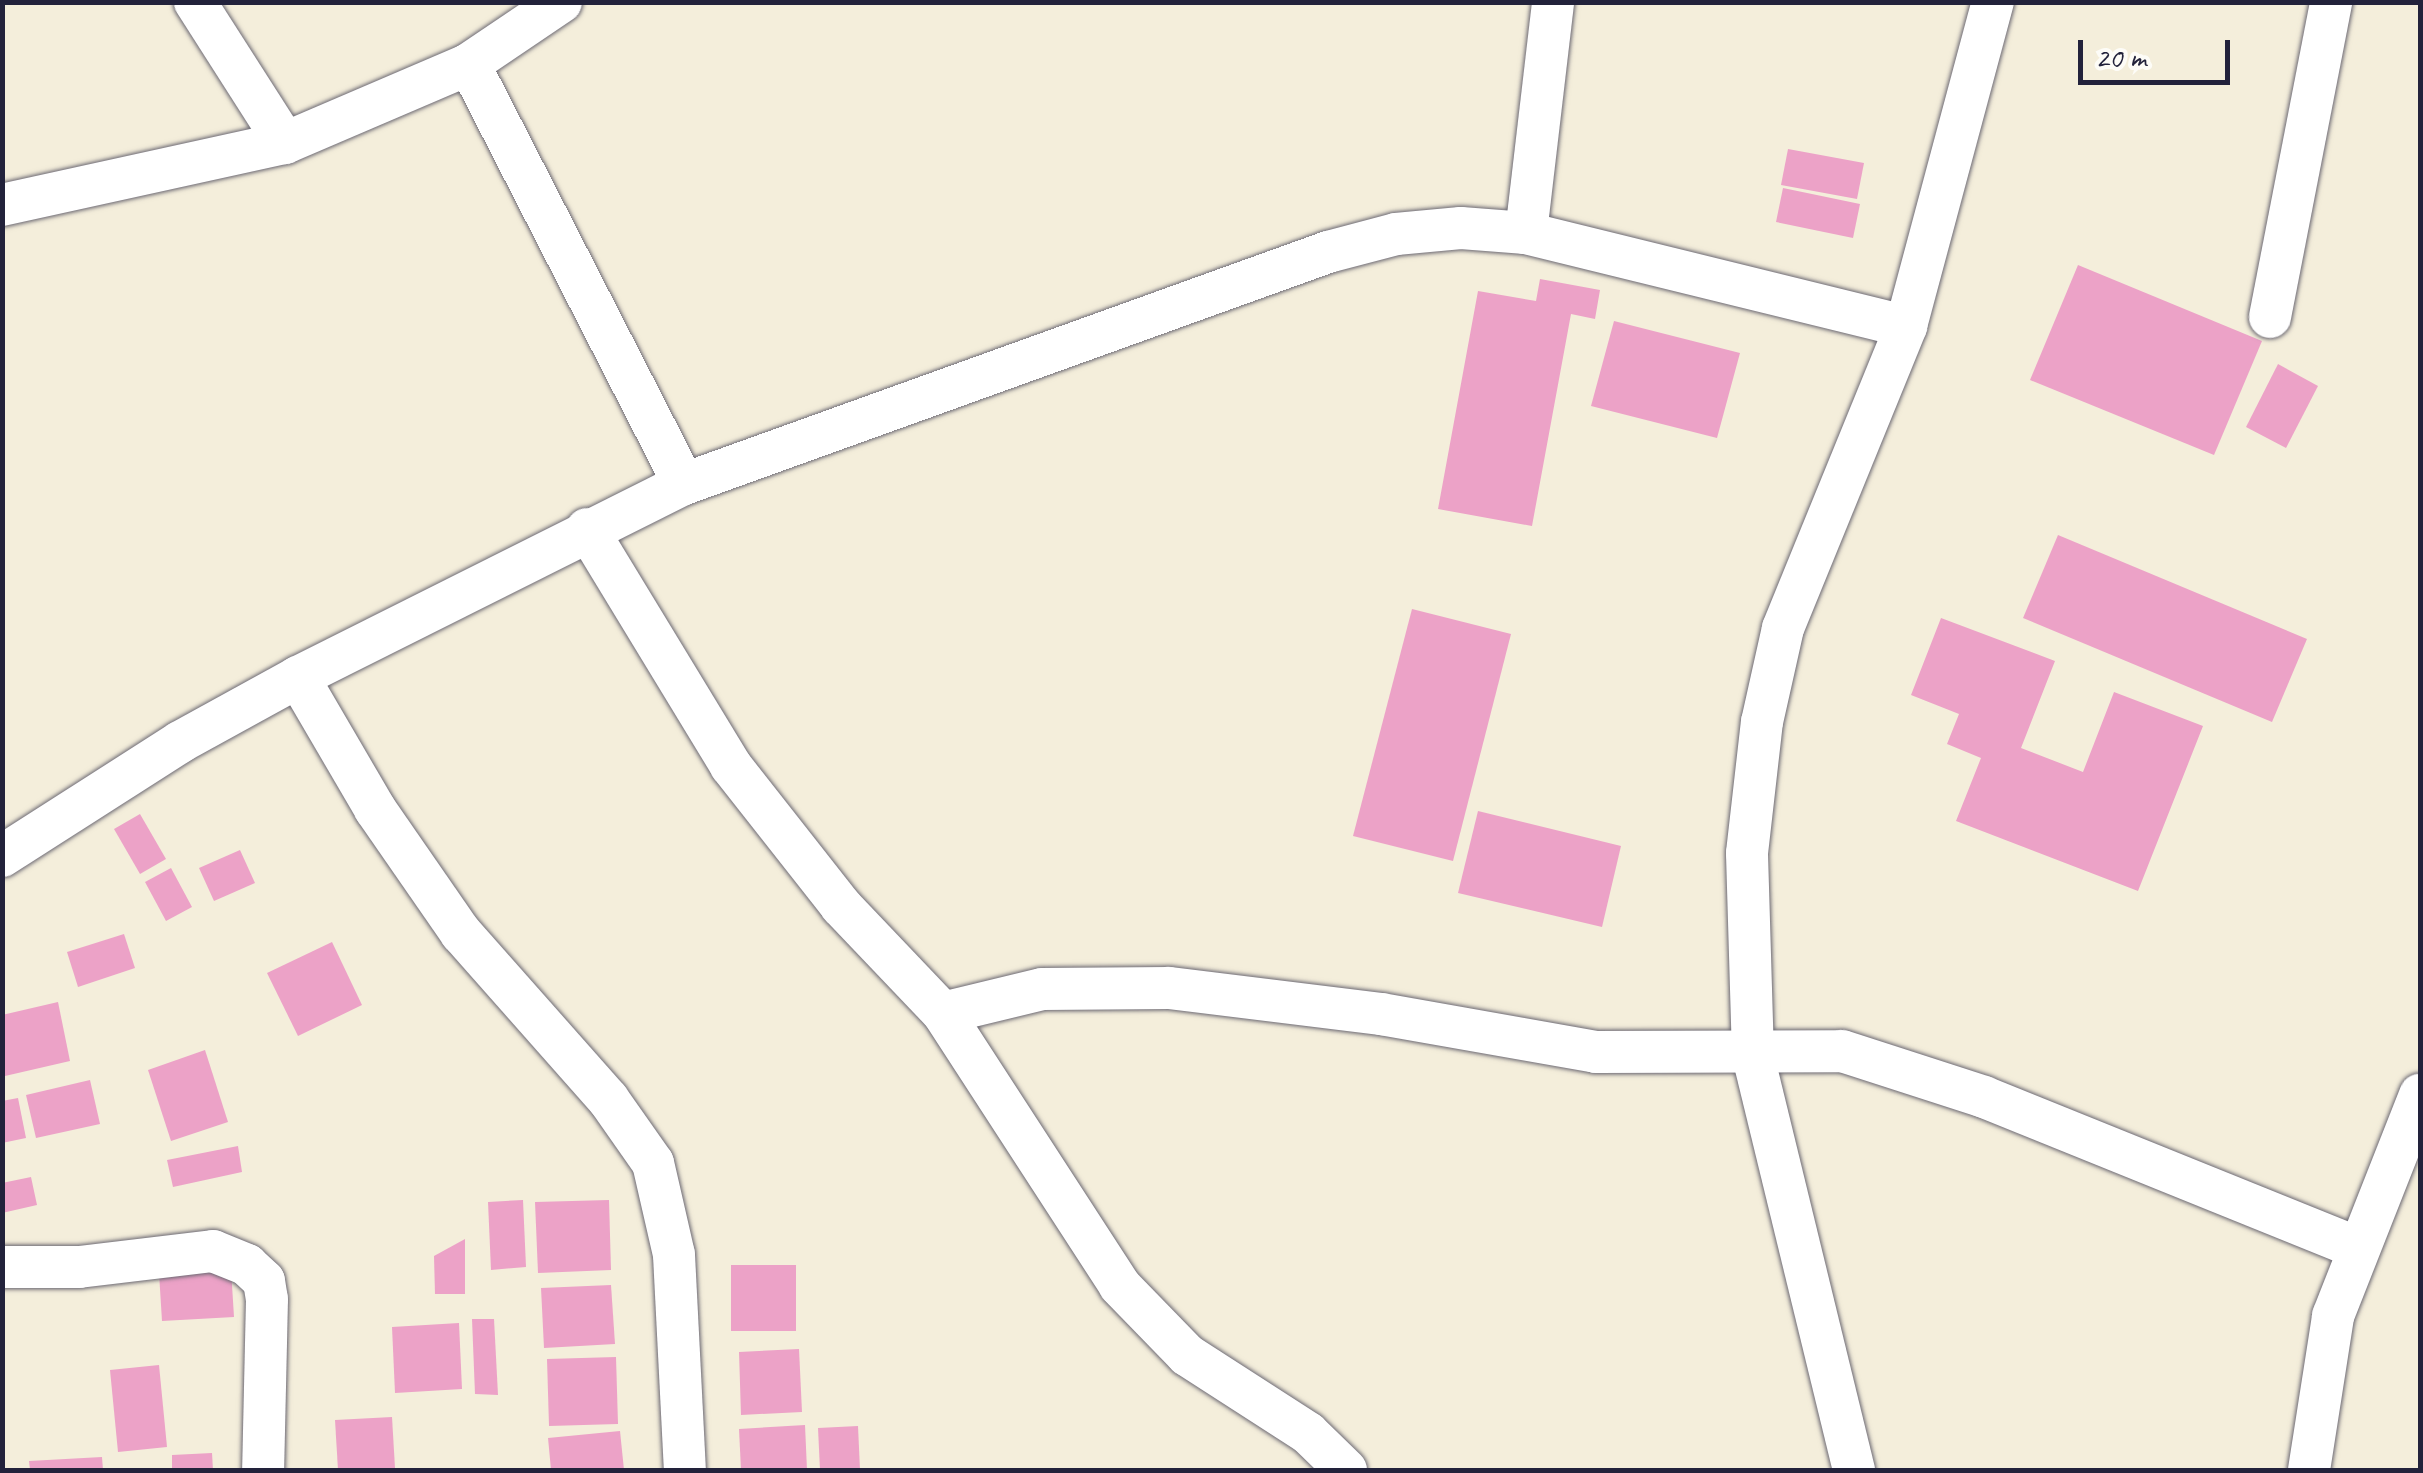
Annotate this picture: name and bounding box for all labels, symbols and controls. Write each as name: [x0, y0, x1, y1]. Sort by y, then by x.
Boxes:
scale bar: [2083, 20, 2236, 82]
text: 20 m: [2095, 38, 2146, 76]

